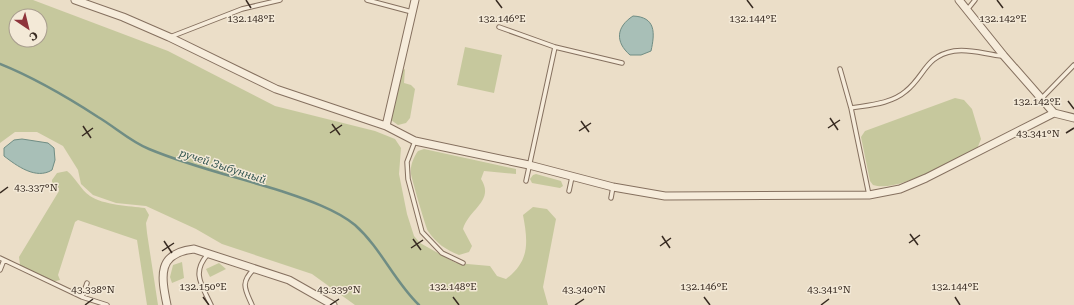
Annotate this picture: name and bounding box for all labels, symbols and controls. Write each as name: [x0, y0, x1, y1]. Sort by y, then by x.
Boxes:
north arrow: [8, 8, 48, 48]
text: 132.148°E: [227, 13, 275, 24]
text: 132.146°E: [478, 13, 526, 24]
text: 132.144°E: [729, 13, 777, 24]
text: 132.142°E: [979, 13, 1027, 24]
text: С: [26, 28, 40, 43]
text: 132.142°E: [1013, 96, 1061, 107]
text: 43.341°N: [1016, 128, 1060, 139]
water label: ручей Зыбунный: [177, 146, 268, 187]
text: 43.337°N: [14, 182, 58, 193]
text: 132.150°E: [179, 281, 227, 292]
text: 132.148°E: [429, 281, 477, 292]
text: 132.146°E: [680, 281, 728, 292]
text: 132.144°E: [931, 281, 979, 292]
text: 43.338°N: [71, 284, 115, 295]
text: 43.339°N: [317, 284, 361, 295]
text: 43.340°N: [562, 284, 606, 295]
text: 43.341°N: [807, 284, 851, 295]

